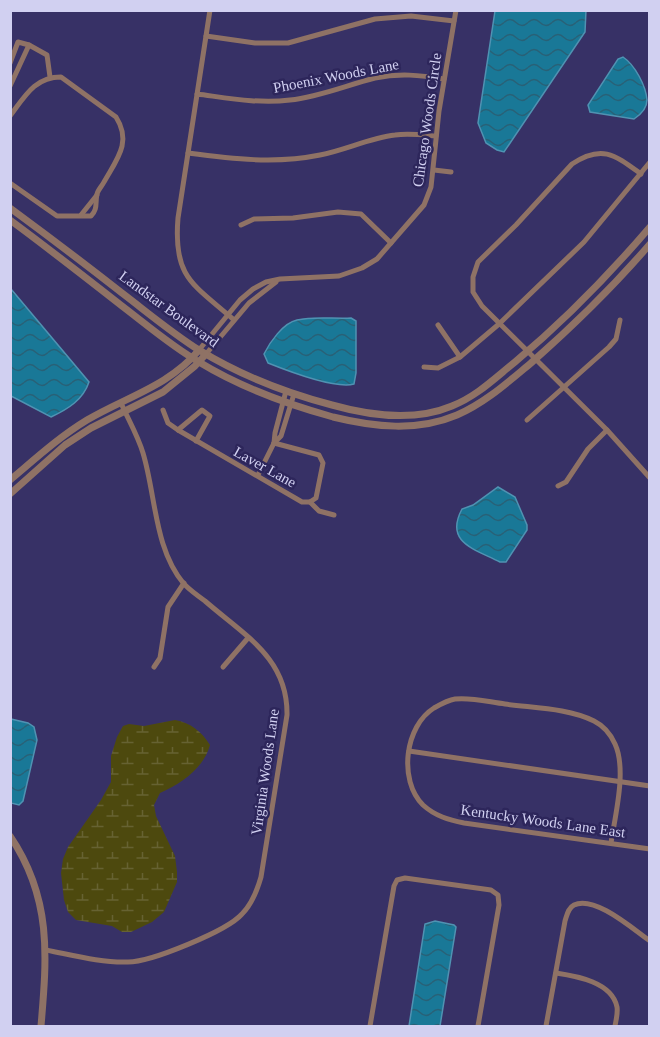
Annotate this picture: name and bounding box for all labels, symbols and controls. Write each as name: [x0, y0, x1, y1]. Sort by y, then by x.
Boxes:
street label: Chicago Woods Circle: [410, 52, 444, 188]
street label: Phoenix Woods Lane: [272, 56, 401, 96]
street label: Landstar Boulevard: [116, 268, 222, 351]
street label: Laver Lane: [231, 443, 299, 491]
street label: Virginia Woods Lane: [248, 708, 282, 836]
street label: Kentucky Woods Lane East: [459, 801, 627, 841]

